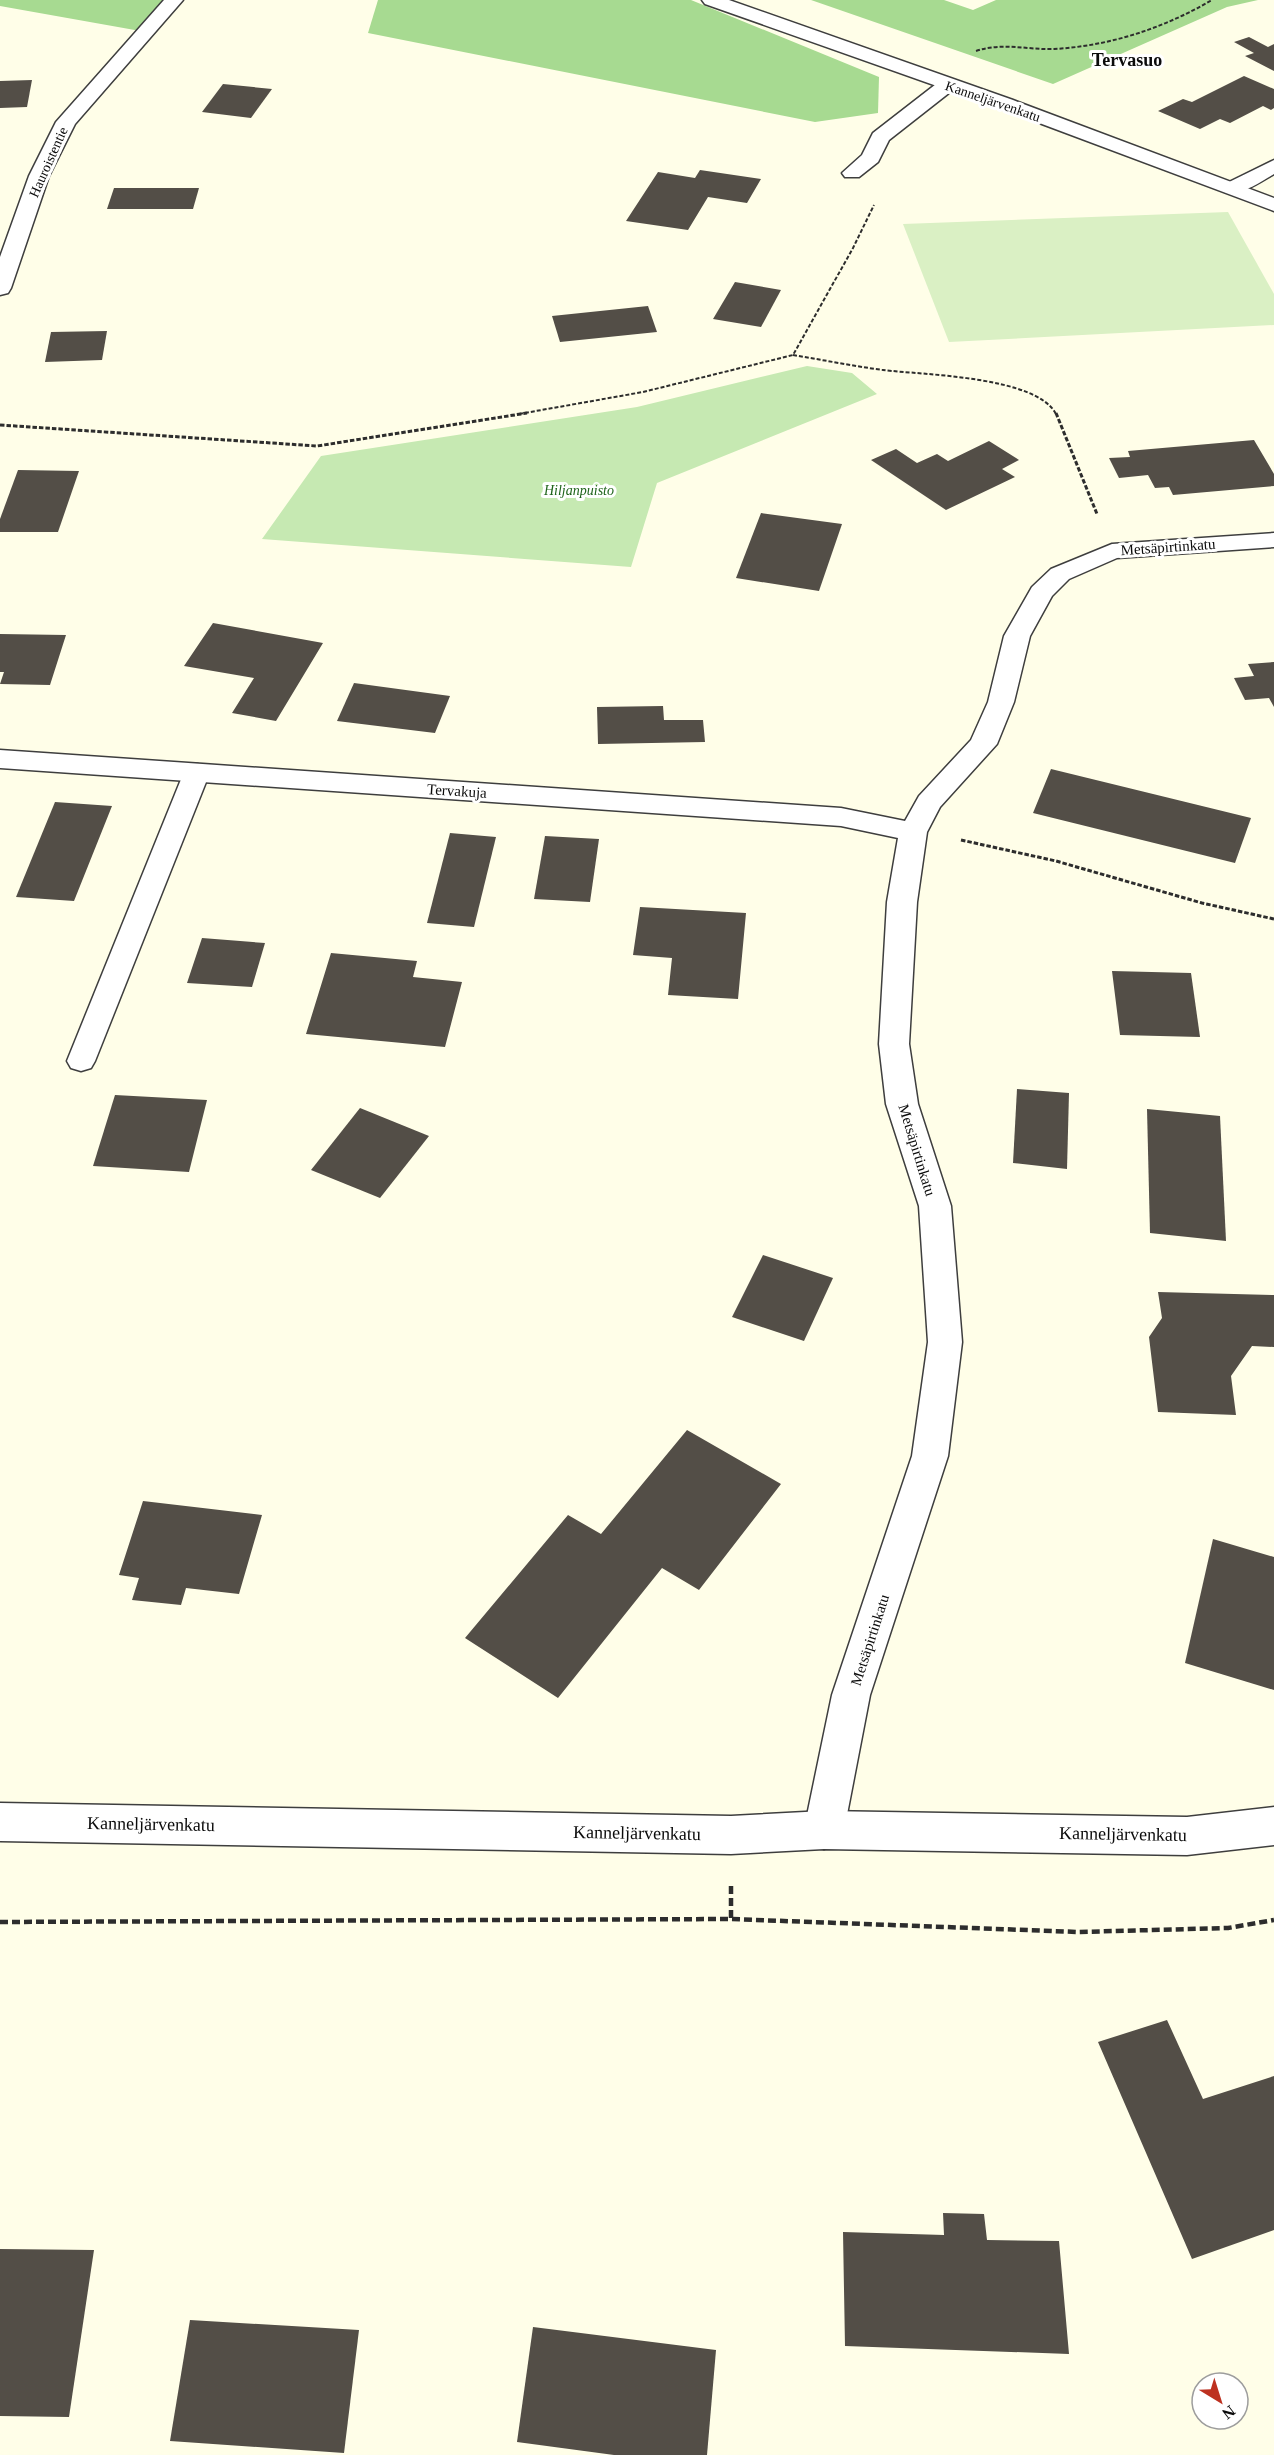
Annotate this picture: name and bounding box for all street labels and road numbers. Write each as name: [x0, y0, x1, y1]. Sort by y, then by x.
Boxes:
street label: Kanneljärvenkatu: [943, 78, 1042, 125]
street label: Hauroistentie: [26, 125, 71, 200]
street label: Metsäpirtinkatu: [1120, 536, 1216, 558]
street label: Tervakuja: [427, 781, 488, 801]
street label: Metsäpirtinkatu: [895, 1102, 939, 1198]
street label: Metsäpirtinkatu: [848, 1592, 892, 1688]
street label: Kanneljärvenkatu: [87, 1813, 215, 1835]
street label: Kanneljärvenkatu: [573, 1822, 701, 1844]
street label: Kanneljärvenkatu: [1059, 1823, 1187, 1845]

